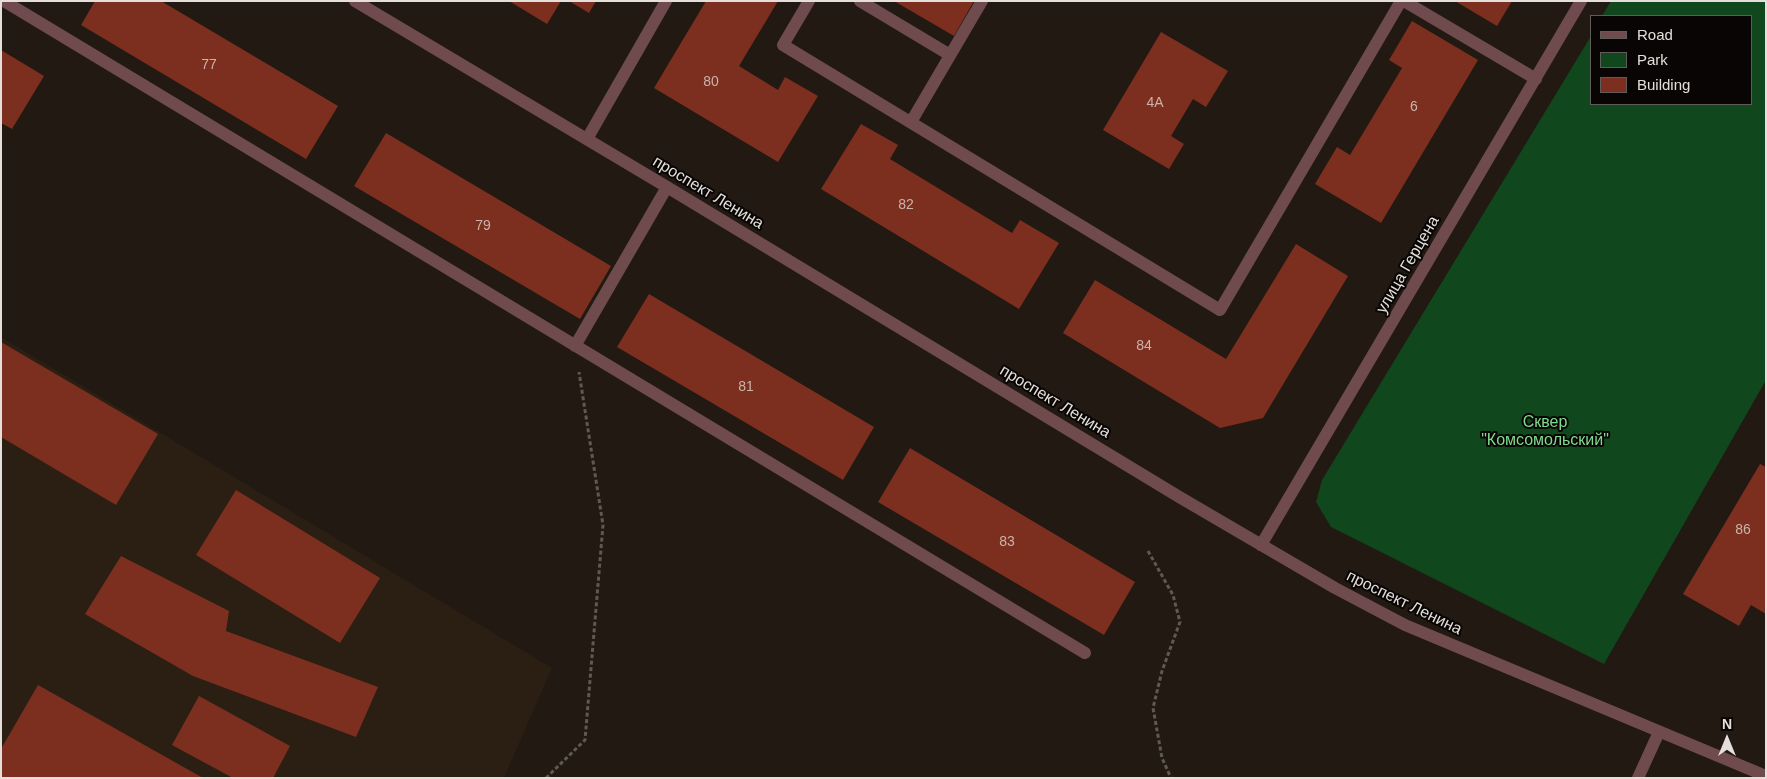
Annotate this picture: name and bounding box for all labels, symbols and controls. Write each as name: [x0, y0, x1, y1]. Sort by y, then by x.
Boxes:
legend: [1590, 15, 1752, 105]
text: Road: [1637, 26, 1673, 43]
text: Park: [1637, 51, 1668, 68]
house number: 77: [201, 57, 217, 73]
house number: 80: [703, 74, 719, 90]
text: Building: [1637, 76, 1690, 93]
house number: 4А: [1146, 95, 1164, 111]
house number: 6: [1410, 99, 1418, 115]
street label: проспект Ленина: [649, 152, 767, 234]
house number: 82: [898, 197, 914, 213]
street label: улица Герцена: [1372, 213, 1444, 317]
house number: 79: [475, 218, 491, 234]
house number: 84: [1136, 338, 1152, 354]
street label: проспект Ленина: [996, 361, 1114, 443]
house number: 81: [738, 379, 754, 395]
park label: Сквер "Комсомольский": [1481, 413, 1609, 451]
house number: 86: [1735, 522, 1751, 538]
house number: 83: [999, 534, 1015, 550]
street label: проспект Ленина: [1343, 567, 1465, 639]
north arrow: [1702, 714, 1752, 764]
text: N: [1722, 716, 1732, 732]

